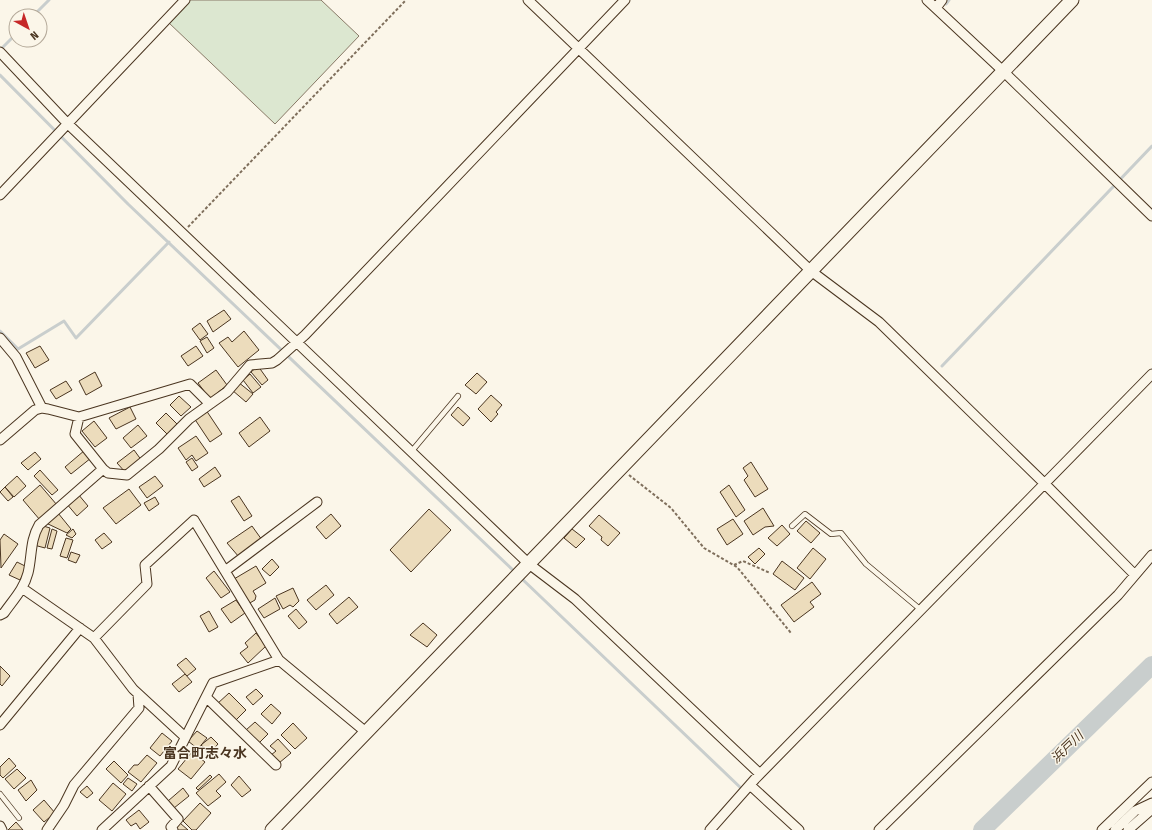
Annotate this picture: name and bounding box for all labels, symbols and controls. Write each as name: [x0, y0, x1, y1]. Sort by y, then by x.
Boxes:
north arrow: [8, 8, 48, 48]
text: N: [27, 28, 41, 42]
water label: 浜戸川: [1048, 727, 1088, 766]
district label: 富合町志々水: [163, 745, 247, 762]

